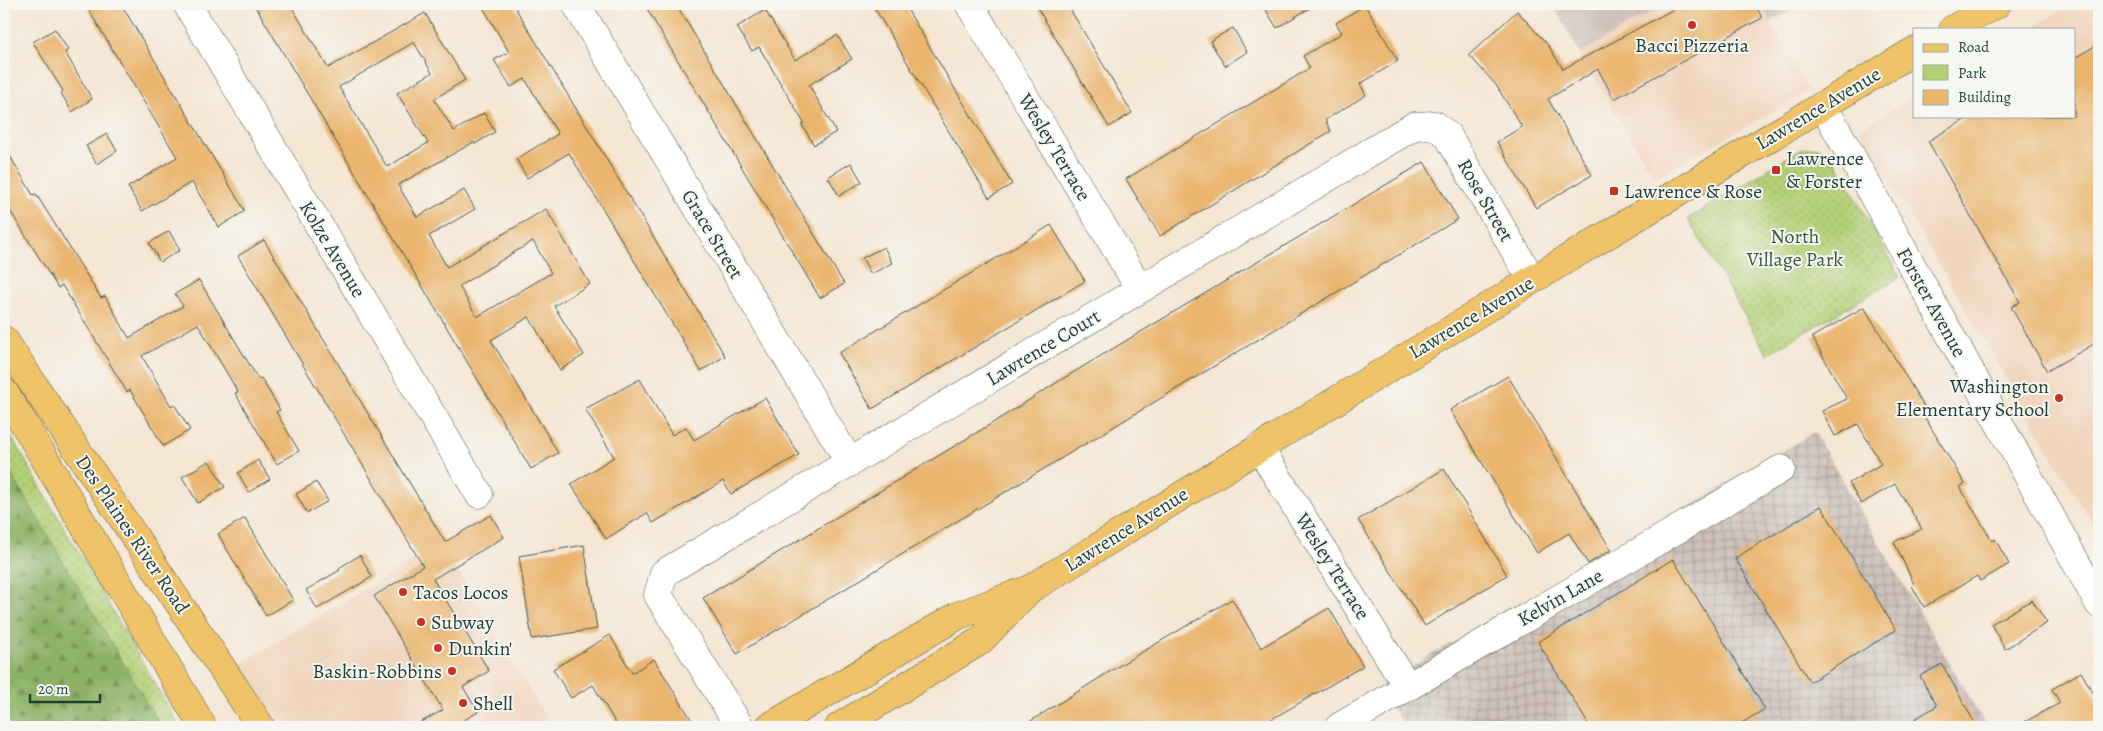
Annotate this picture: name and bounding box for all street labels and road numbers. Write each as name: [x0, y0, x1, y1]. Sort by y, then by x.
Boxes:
street label: Lawrence Avenue: [1751, 60, 1886, 156]
street label: Wesley Terrace: [1011, 88, 1097, 206]
street label: Rose Street: [1451, 154, 1520, 247]
street label: Grace Street: [675, 184, 750, 284]
street label: Kolze Avenue: [293, 196, 372, 303]
street label: Forster Avenue: [1890, 242, 1973, 362]
street label: Lawrence Avenue: [1404, 269, 1539, 365]
street label: Lawrence Court: [981, 302, 1106, 392]
street label: Des Plaines River Road: [69, 450, 196, 619]
street label: Lawrence Avenue: [1059, 481, 1193, 578]
street label: Wesley Terrace: [1289, 507, 1376, 625]
street label: Kelvin Lane: [1513, 562, 1608, 633]

